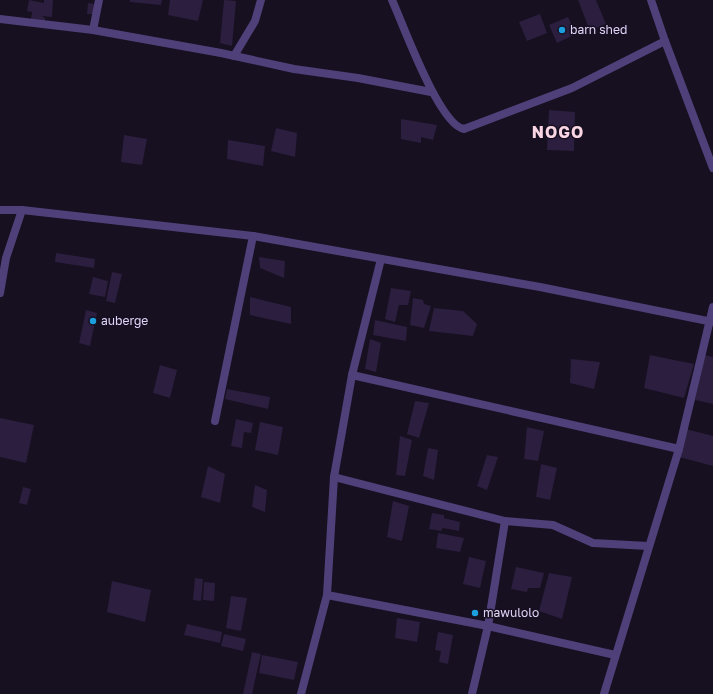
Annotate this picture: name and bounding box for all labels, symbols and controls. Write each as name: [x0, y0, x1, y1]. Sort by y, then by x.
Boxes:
place label: barn shed: [570, 22, 627, 37]
marker: barn shed: [557, 25, 567, 35]
district label: NOGO: [532, 122, 584, 142]
place label: auberge: [101, 313, 148, 328]
marker: auberge: [88, 316, 98, 326]
place label: mawulolo: [483, 605, 539, 620]
marker: mawulolo: [470, 608, 480, 618]

